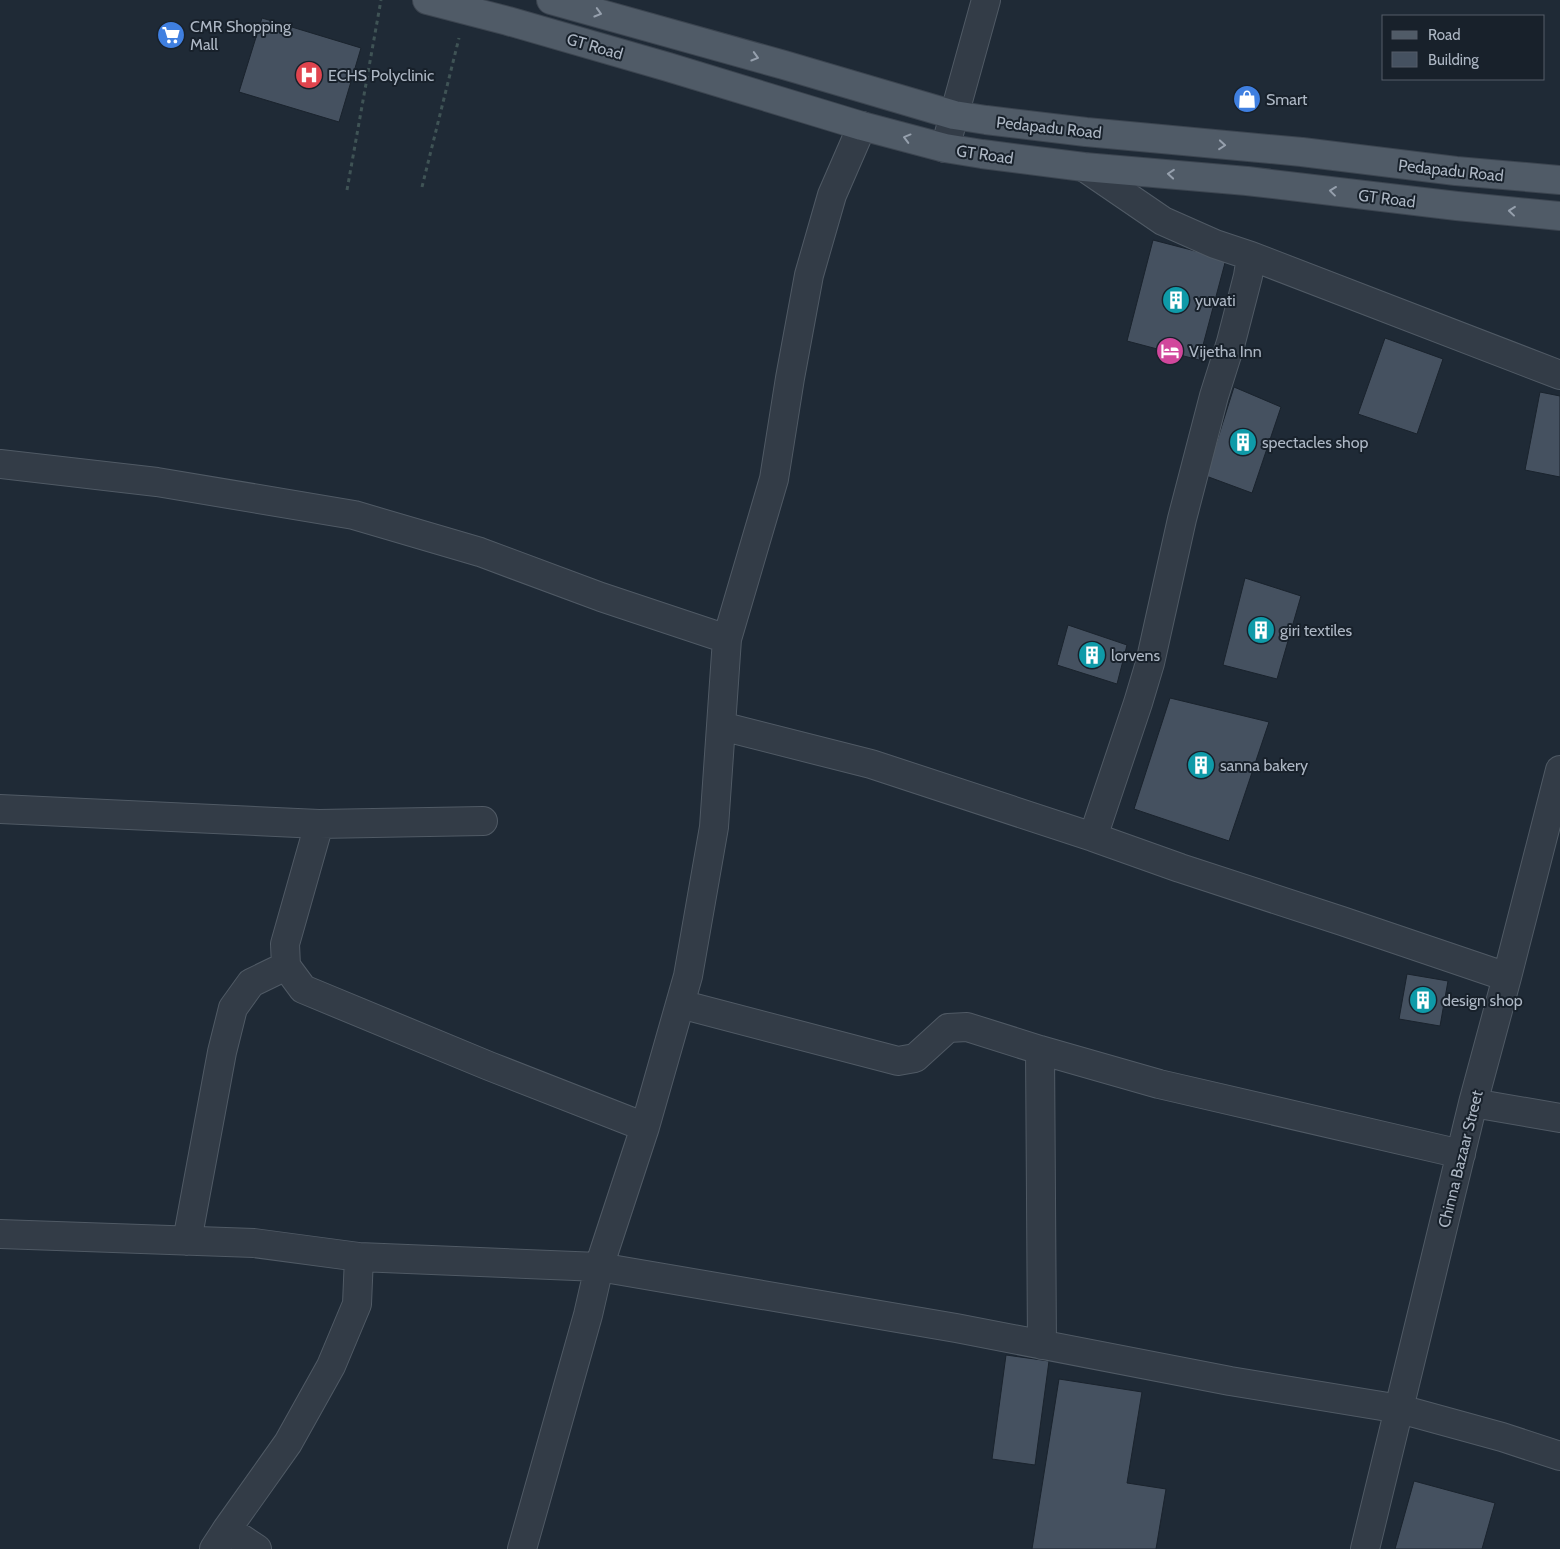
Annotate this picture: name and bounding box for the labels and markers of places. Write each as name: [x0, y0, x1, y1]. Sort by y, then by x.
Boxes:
place label: CMR Shopping Mall: [190, 17, 292, 54]
supermarket icon: CMR Shopping Mall: [156, 20, 186, 50]
hospital icon: ECHS Polyclinic: [294, 60, 324, 90]
place label: ECHS Polyclinic: [328, 66, 434, 85]
shop icon: Smart: [1232, 84, 1262, 114]
place label: Smart: [1266, 90, 1308, 109]
building icon: yuvati: [1161, 285, 1191, 315]
place label: yuvati: [1195, 291, 1236, 310]
hotel icon: Vijetha Inn: [1155, 336, 1185, 366]
place label: Vijetha Inn: [1189, 342, 1262, 361]
building icon: spectacles shop: [1228, 427, 1258, 457]
place label: spectacles shop: [1262, 433, 1369, 452]
building icon: giri textiles: [1246, 615, 1276, 645]
place label: giri textiles: [1280, 621, 1352, 640]
building icon: lorvens: [1077, 640, 1107, 670]
place label: lorvens: [1111, 646, 1160, 665]
building icon: sanna bakery: [1186, 750, 1216, 780]
place label: sanna bakery: [1220, 756, 1308, 775]
building icon: design shop: [1408, 985, 1438, 1015]
place label: design shop: [1442, 991, 1523, 1010]

